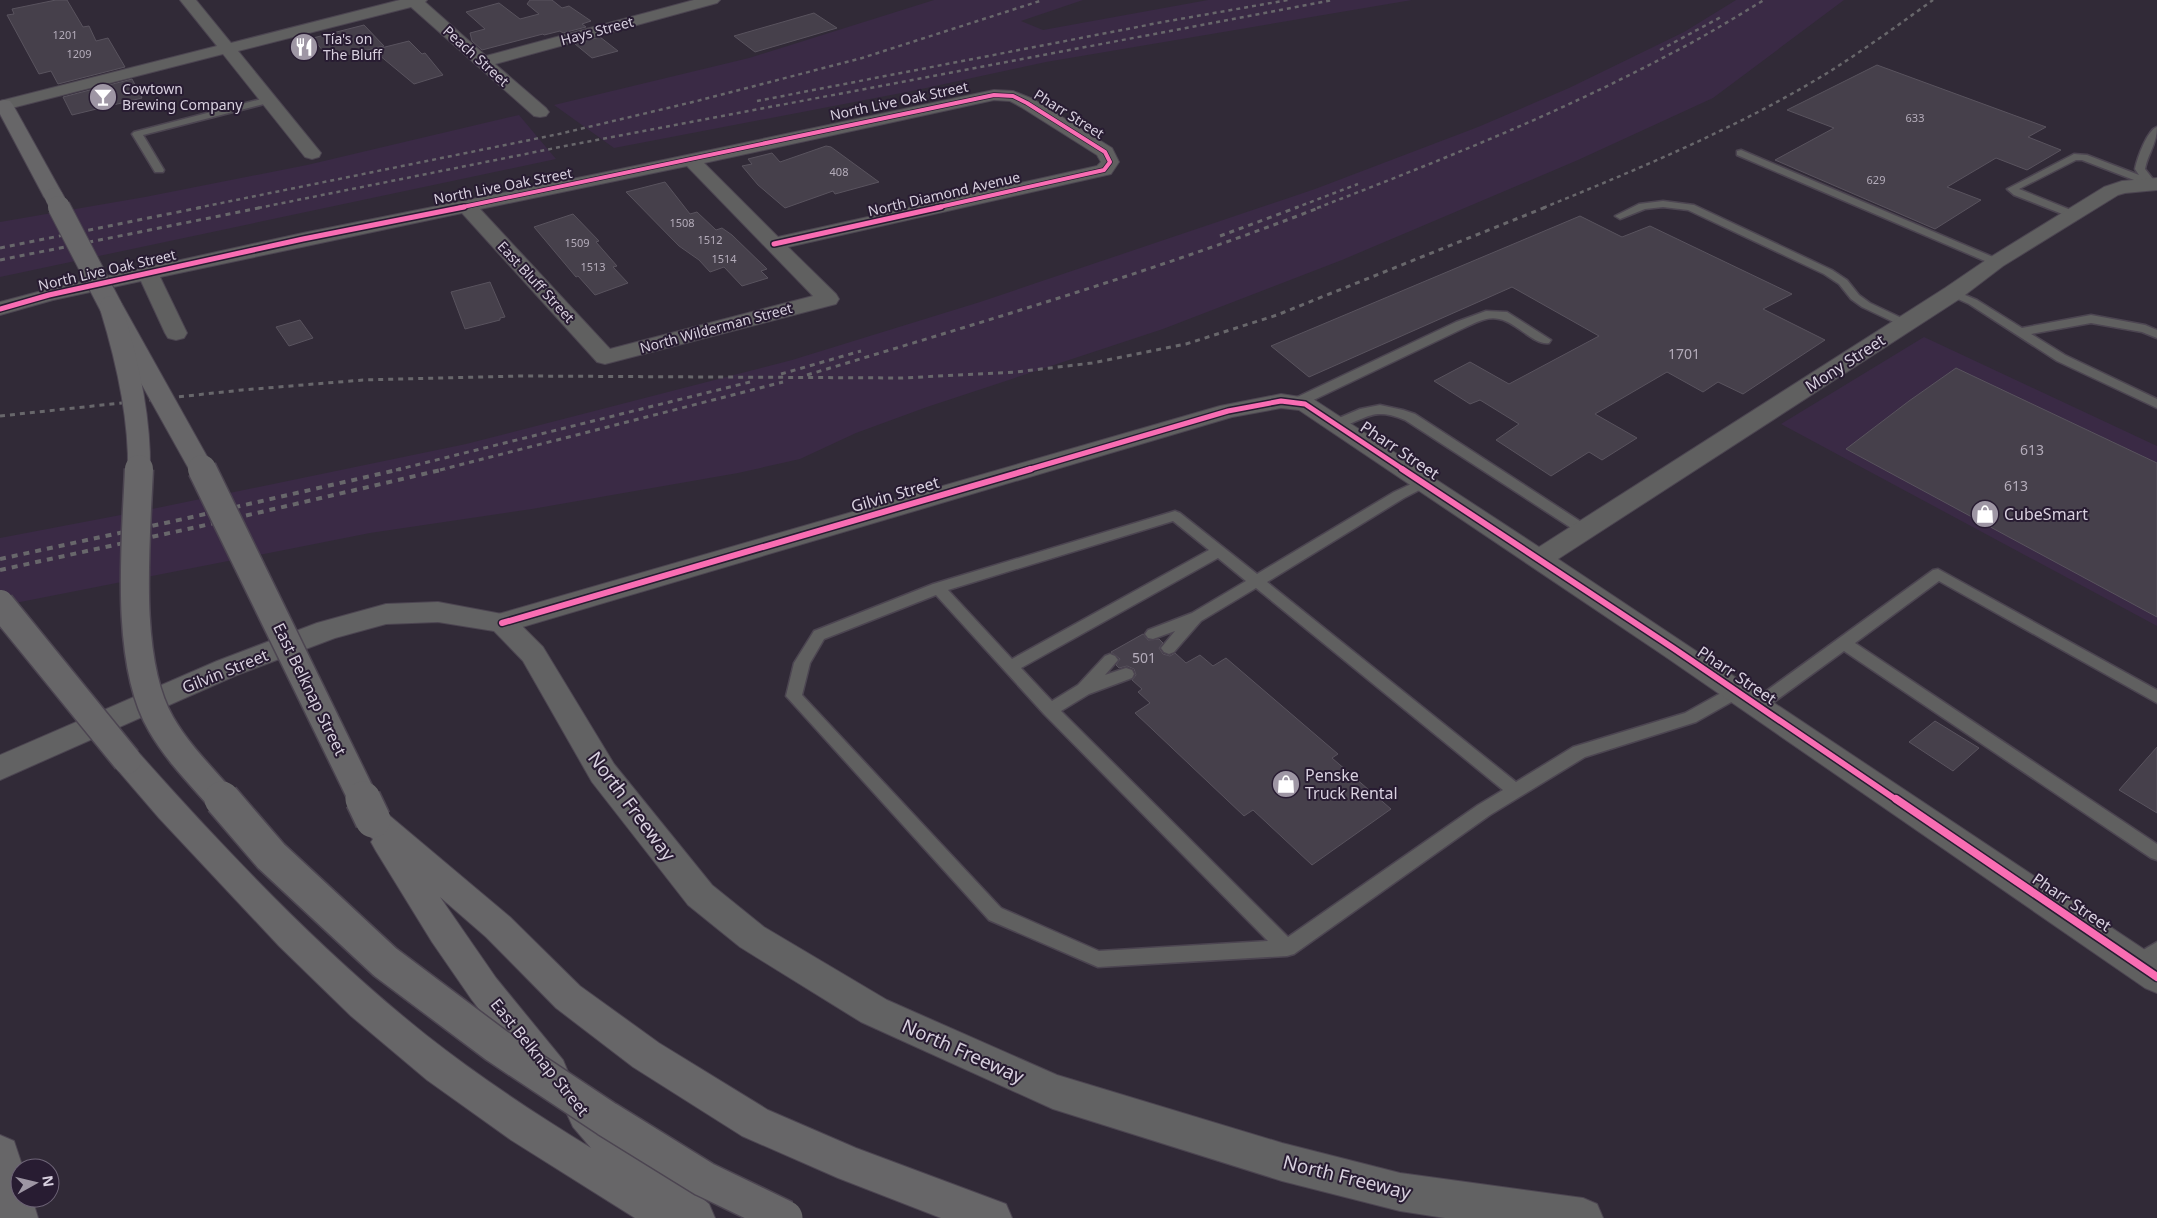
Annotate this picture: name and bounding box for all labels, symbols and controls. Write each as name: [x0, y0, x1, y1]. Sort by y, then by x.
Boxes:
street label: Hays Street: [558, 12, 635, 49]
street label: Peach Street: [439, 21, 513, 90]
house number: 1201: [52, 27, 78, 42]
place label: Tía's on The Bluff: [323, 29, 383, 64]
restaurant icon: Tía's on The Bluff: [289, 32, 319, 62]
house number: 1209: [66, 46, 92, 61]
street label: North Live Oak Street: [828, 77, 970, 124]
place label: Cowtown Brewing Company: [122, 79, 243, 114]
bar icon: Cowtown Brewing Company: [88, 82, 118, 112]
street label: Pharr Street: [1031, 85, 1108, 143]
house number: 633: [1906, 110, 1924, 125]
street label: North Live Oak Street: [432, 163, 574, 208]
house number: 408: [830, 164, 848, 179]
street label: North Diamond Avenue: [866, 167, 1022, 220]
house number: 629: [1867, 172, 1885, 187]
house number: 1508: [669, 215, 695, 230]
house number: 1512: [697, 232, 723, 247]
house number: 1509: [564, 235, 590, 250]
street label: East Bluff Street: [494, 237, 579, 326]
street label: North Live Oak Street: [36, 244, 178, 295]
house number: 1514: [711, 251, 737, 266]
house number: 1513: [580, 259, 606, 274]
street label: North Wilderman Street: [638, 298, 794, 357]
street label: Mony Street: [1801, 329, 1889, 397]
house number: 1701: [1668, 344, 1700, 363]
street label: Pharr Street: [1356, 416, 1444, 485]
house number: 613: [2020, 440, 2044, 459]
street label: Gilvin Street: [848, 471, 942, 517]
house number: 613: [2004, 476, 2028, 495]
shop icon: CubeSmart: [1970, 499, 2000, 529]
place label: CubeSmart: [2004, 503, 2088, 525]
street label: East Belknap Street: [268, 619, 352, 759]
street label: Pharr Street: [1693, 641, 1781, 710]
street label: Gilvin Street: [179, 644, 271, 698]
house number: 501: [1132, 648, 1156, 667]
street label: North Freeway: [582, 746, 682, 866]
place label: Penske Truck Rental: [1305, 764, 1398, 804]
shop icon: Penske Truck Rental: [1271, 769, 1301, 799]
street label: Pharr Street: [2028, 868, 2116, 937]
street label: East Belknap Street: [486, 994, 594, 1120]
street label: North Freeway: [898, 1012, 1028, 1090]
street label: North Freeway: [1280, 1149, 1414, 1206]
north arrow: [10, 1158, 60, 1208]
text: N: [38, 1174, 59, 1188]

